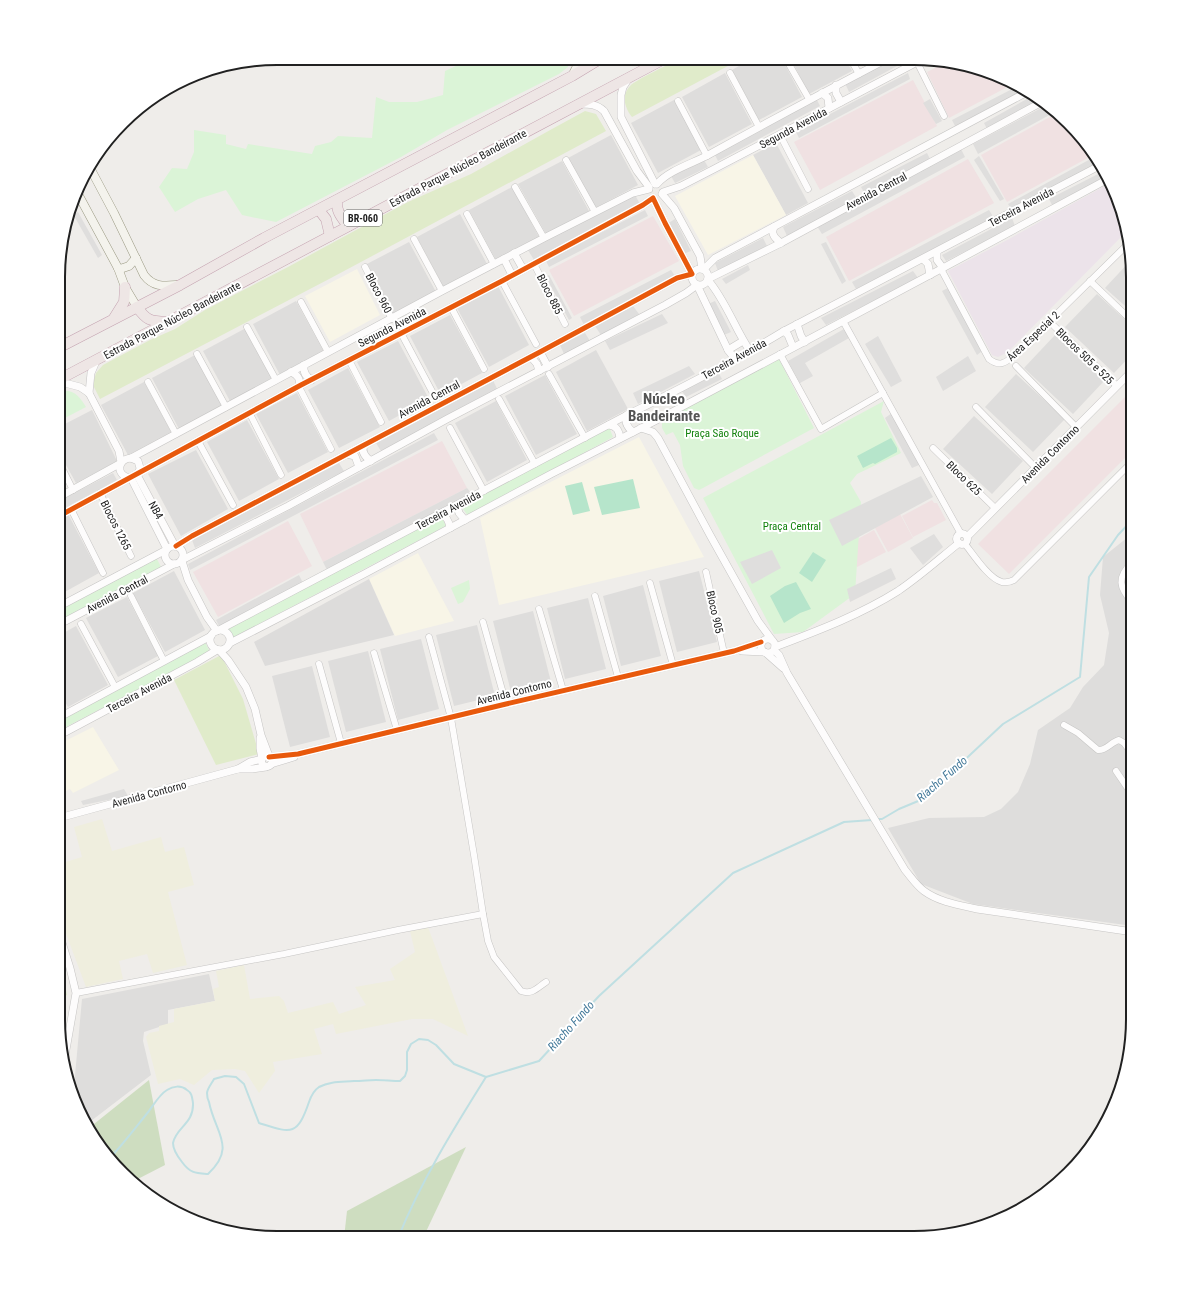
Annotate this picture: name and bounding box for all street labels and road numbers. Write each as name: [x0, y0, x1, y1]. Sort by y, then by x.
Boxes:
street label: Segunda Avenida: [757, 105, 829, 152]
street label: Estrada Parque Núcleo Bandeirante: [388, 127, 529, 210]
street label: Avenida Central: [843, 170, 909, 213]
street label: Terceira Avenida: [987, 185, 1056, 230]
road number: BR-060: [344, 210, 382, 226]
street label: Bloco 960: [363, 271, 395, 315]
street label: Bloco 885: [534, 272, 565, 317]
street label: Estrada Parque Núcleo Bandeirante: [102, 279, 243, 362]
street label: Segunda Avenida: [356, 305, 428, 350]
street label: Área Especial 2: [1004, 309, 1062, 364]
street label: Blocos 505 e 525: [1053, 326, 1116, 387]
street label: Terceira Avenida: [700, 336, 769, 383]
street label: Avenida Central: [396, 378, 462, 421]
street label: Avenida Contorno: [1019, 422, 1082, 486]
street label: Bloco 625: [944, 459, 984, 498]
street label: Terceira Avenida: [414, 488, 483, 533]
street label: Blocos 1265: [98, 498, 134, 552]
street label: NB4: [145, 499, 166, 522]
street label: Avenida Central: [84, 573, 150, 616]
street label: Bloco 905: [703, 589, 726, 635]
street label: Terceira Avenida: [105, 671, 174, 716]
street label: Avenida Contorno: [475, 677, 553, 708]
street label: Avenida Contorno: [110, 778, 188, 811]

